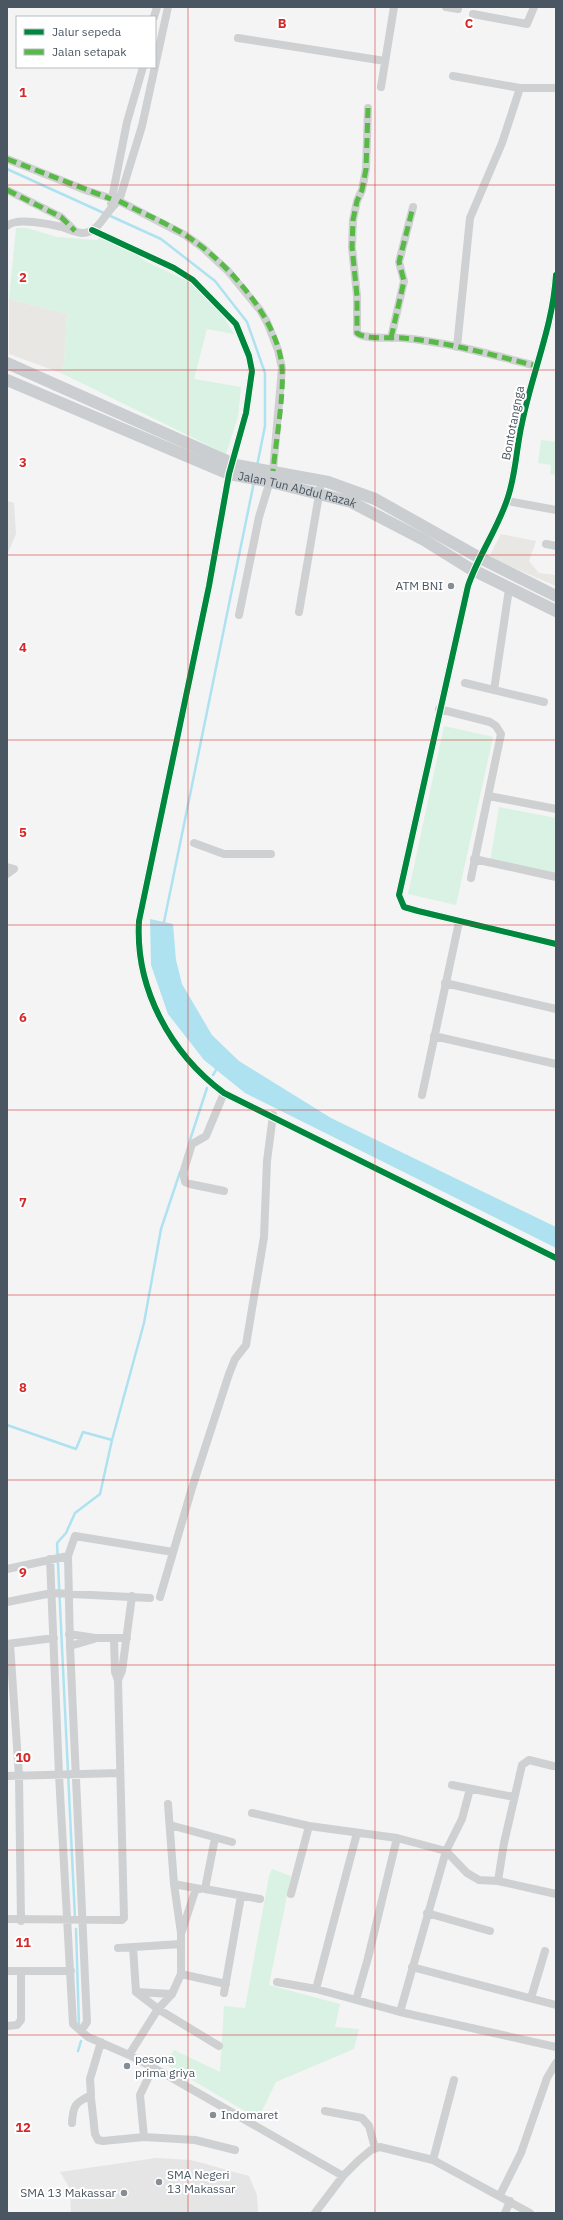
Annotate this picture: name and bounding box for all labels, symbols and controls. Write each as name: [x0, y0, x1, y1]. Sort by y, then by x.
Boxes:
text: B: [278, 15, 287, 32]
text: C: [465, 15, 474, 32]
legend: [16, 16, 156, 68]
text: Jalur sepeda: [52, 24, 122, 39]
text: Jalan setapak: [52, 44, 127, 59]
text: 1: [19, 84, 27, 101]
text: 2: [19, 269, 27, 286]
street label: Bontotangnga: [498, 384, 527, 461]
text: 3: [19, 454, 27, 471]
street label: Jalan Tun Abdul Razak: [237, 468, 360, 511]
place label: ATM BNI: [396, 578, 443, 593]
marker: ATM BNI: [446, 581, 456, 591]
text: 4: [19, 639, 27, 656]
text: 5: [19, 824, 27, 841]
text: 6: [19, 1009, 27, 1026]
text: 7: [19, 1194, 27, 1211]
text: 8: [19, 1379, 27, 1396]
text: 9: [19, 1564, 27, 1581]
text: 10: [15, 1749, 31, 1766]
text: 11: [15, 1934, 31, 1951]
place label: pesona prima griya: [135, 2051, 196, 2080]
marker: pesona prima griya: [122, 2061, 132, 2071]
place label: Indomaret: [221, 2107, 278, 2122]
marker: Indomaret: [208, 2110, 218, 2120]
text: 12: [15, 2119, 31, 2136]
place label: SMA Negeri 13 Makassar: [167, 2167, 236, 2196]
marker: SMA Negeri 13 Makassar: [154, 2177, 164, 2187]
place label: SMA 13 Makassar: [20, 2185, 117, 2200]
marker: SMA 13 Makassar: [119, 2188, 129, 2198]

